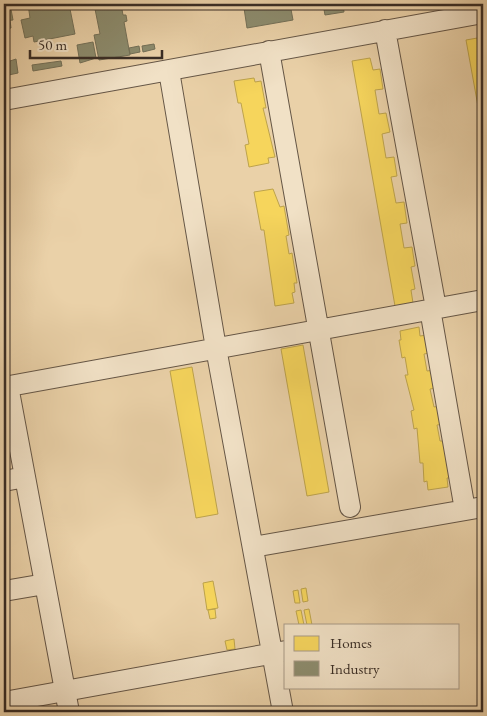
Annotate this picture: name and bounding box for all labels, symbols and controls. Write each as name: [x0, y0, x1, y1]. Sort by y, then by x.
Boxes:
scale bar: [30, 28, 162, 60]
text: 50 m: [38, 35, 67, 54]
legend: [284, 624, 460, 688]
text: Homes: [330, 633, 372, 652]
text: Industry: [330, 659, 380, 678]

